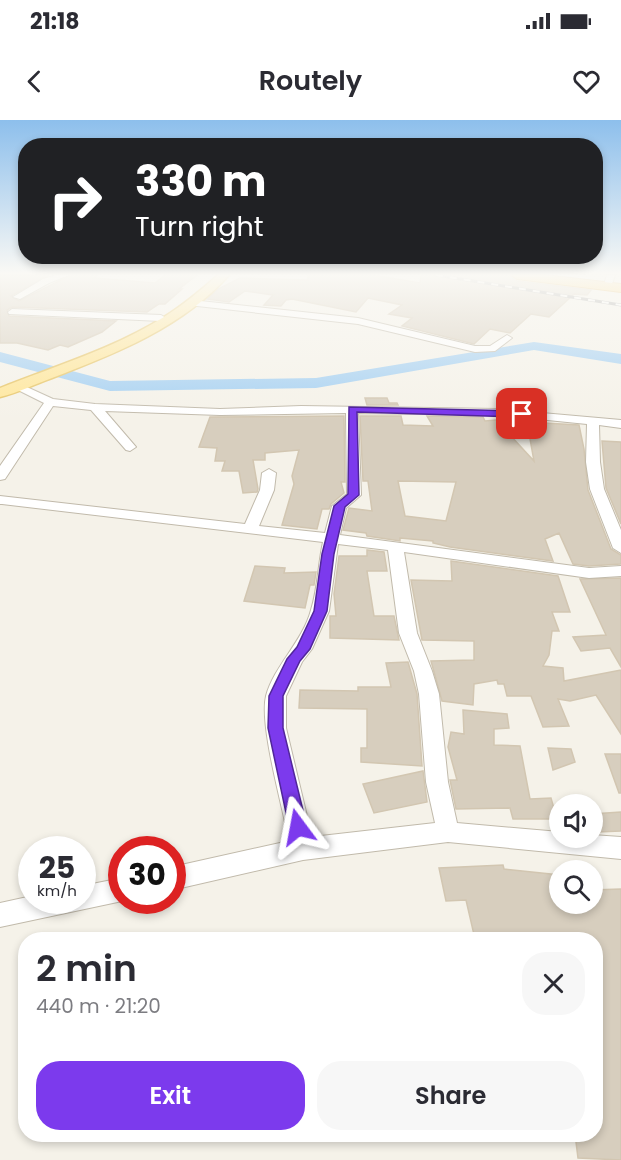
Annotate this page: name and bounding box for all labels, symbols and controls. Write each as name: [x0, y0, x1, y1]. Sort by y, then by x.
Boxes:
text: 21:18: [30, 6, 80, 37]
text: Routely: [259, 62, 362, 99]
icon: back: [18, 65, 51, 98]
icon: heart: [570, 65, 603, 98]
text: 330 m: [135, 152, 267, 211]
icon: right: [36, 162, 114, 240]
text: Turn right: [135, 208, 264, 245]
pin: [496, 388, 547, 439]
icon: arrive: [505, 397, 538, 430]
map controls: [549, 794, 603, 914]
button: sound: [549, 794, 603, 848]
position arrow: [266, 795, 330, 859]
speed limit sign: 30: [108, 836, 186, 914]
text: 25: [39, 846, 75, 889]
button: search: [549, 860, 603, 914]
text: km/h: [37, 880, 77, 901]
text: 2 min: [36, 943, 137, 994]
button: close: [522, 952, 585, 1015]
text: 440 m · 21:20: [36, 992, 161, 1020]
button: Exit: [36, 1061, 305, 1130]
button: Share: [317, 1061, 585, 1130]

